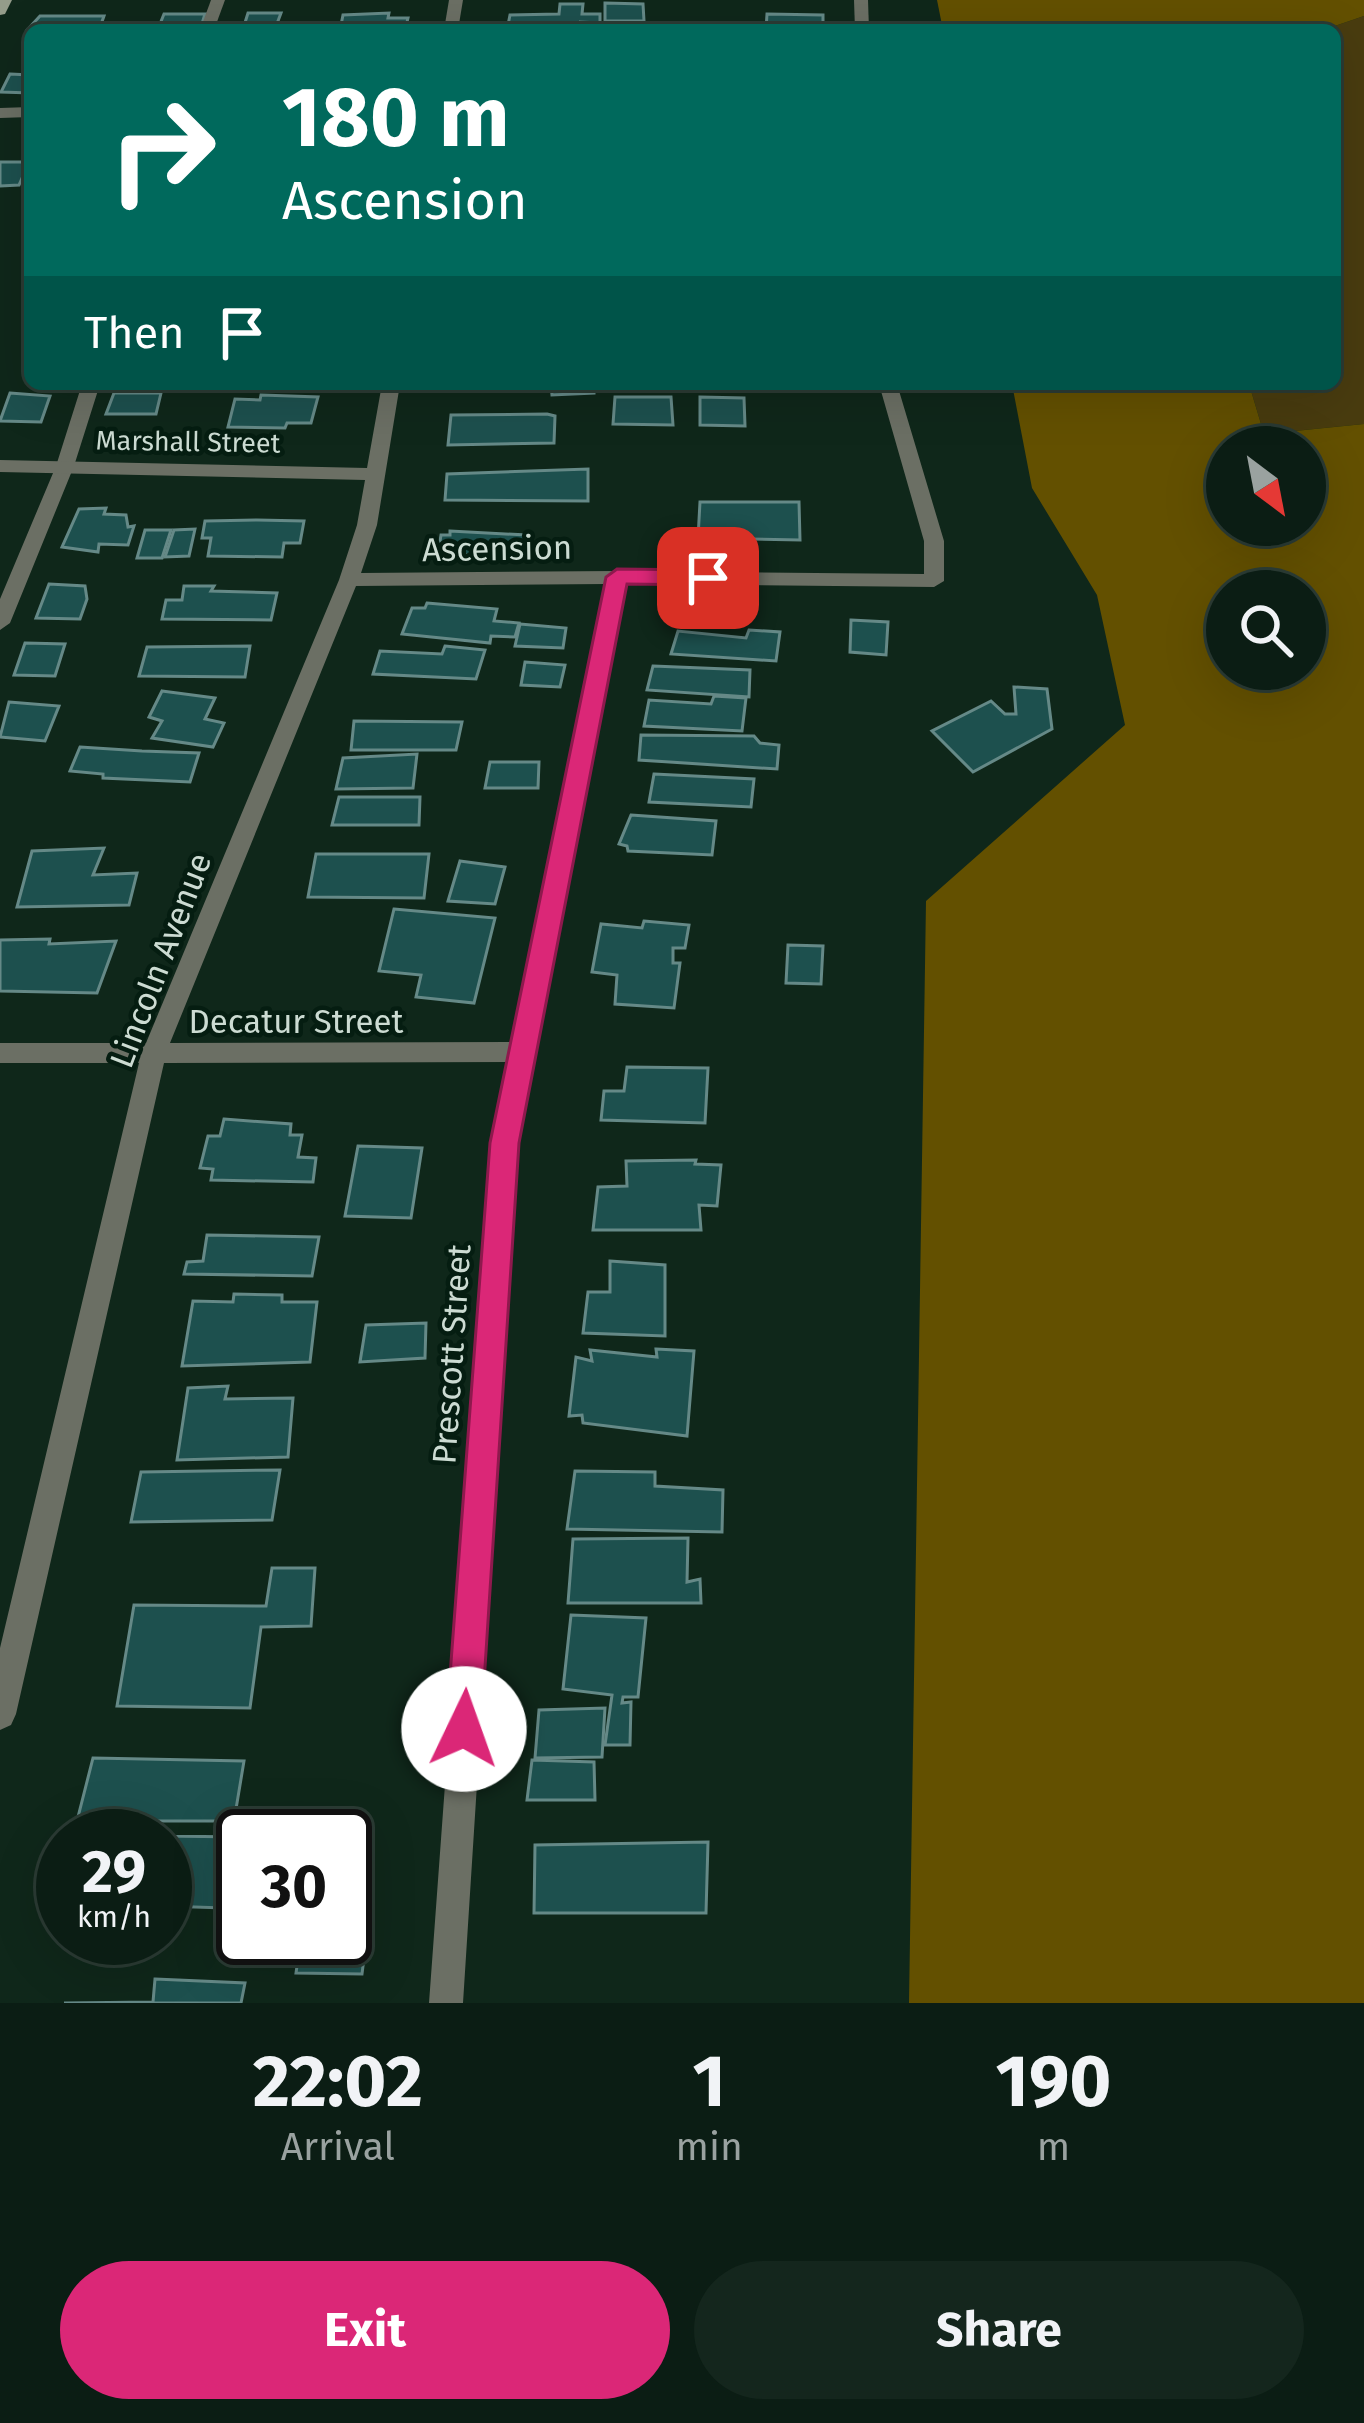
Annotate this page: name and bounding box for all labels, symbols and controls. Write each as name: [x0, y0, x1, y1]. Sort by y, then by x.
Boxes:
text: 180 m: [282, 67, 510, 168]
icon: right: [84, 72, 240, 228]
text: Ascension: [282, 169, 528, 233]
icon: arrive: [209, 300, 275, 366]
text: Then: [84, 306, 185, 360]
street label: Marshall Street: [95, 424, 281, 460]
north arrow: [1206, 426, 1326, 546]
map controls: [1206, 426, 1326, 690]
pin: [657, 527, 759, 629]
street label: Ascension: [422, 528, 572, 570]
icon: arrive: [675, 545, 741, 611]
button: search: [1206, 570, 1326, 690]
street label: Lincoln Avenue: [102, 847, 220, 1073]
street label: Decatur Street: [189, 1002, 403, 1042]
street label: Prescott Street: [424, 1243, 480, 1465]
position arrow: [401, 1666, 527, 1792]
speed limit sign: 30: [216, 1809, 372, 1965]
text: 29: [82, 1836, 146, 1908]
text: km/h: [77, 1899, 151, 1935]
text: 22:02: [253, 2039, 423, 2125]
text: 1: [692, 2039, 726, 2125]
text: 190: [995, 2039, 1111, 2125]
text: Arrival: [281, 2124, 395, 2170]
text: min: [676, 2124, 743, 2170]
text: m: [1037, 2124, 1070, 2170]
button: Exit: [60, 2261, 670, 2399]
button: Share: [694, 2261, 1304, 2399]

